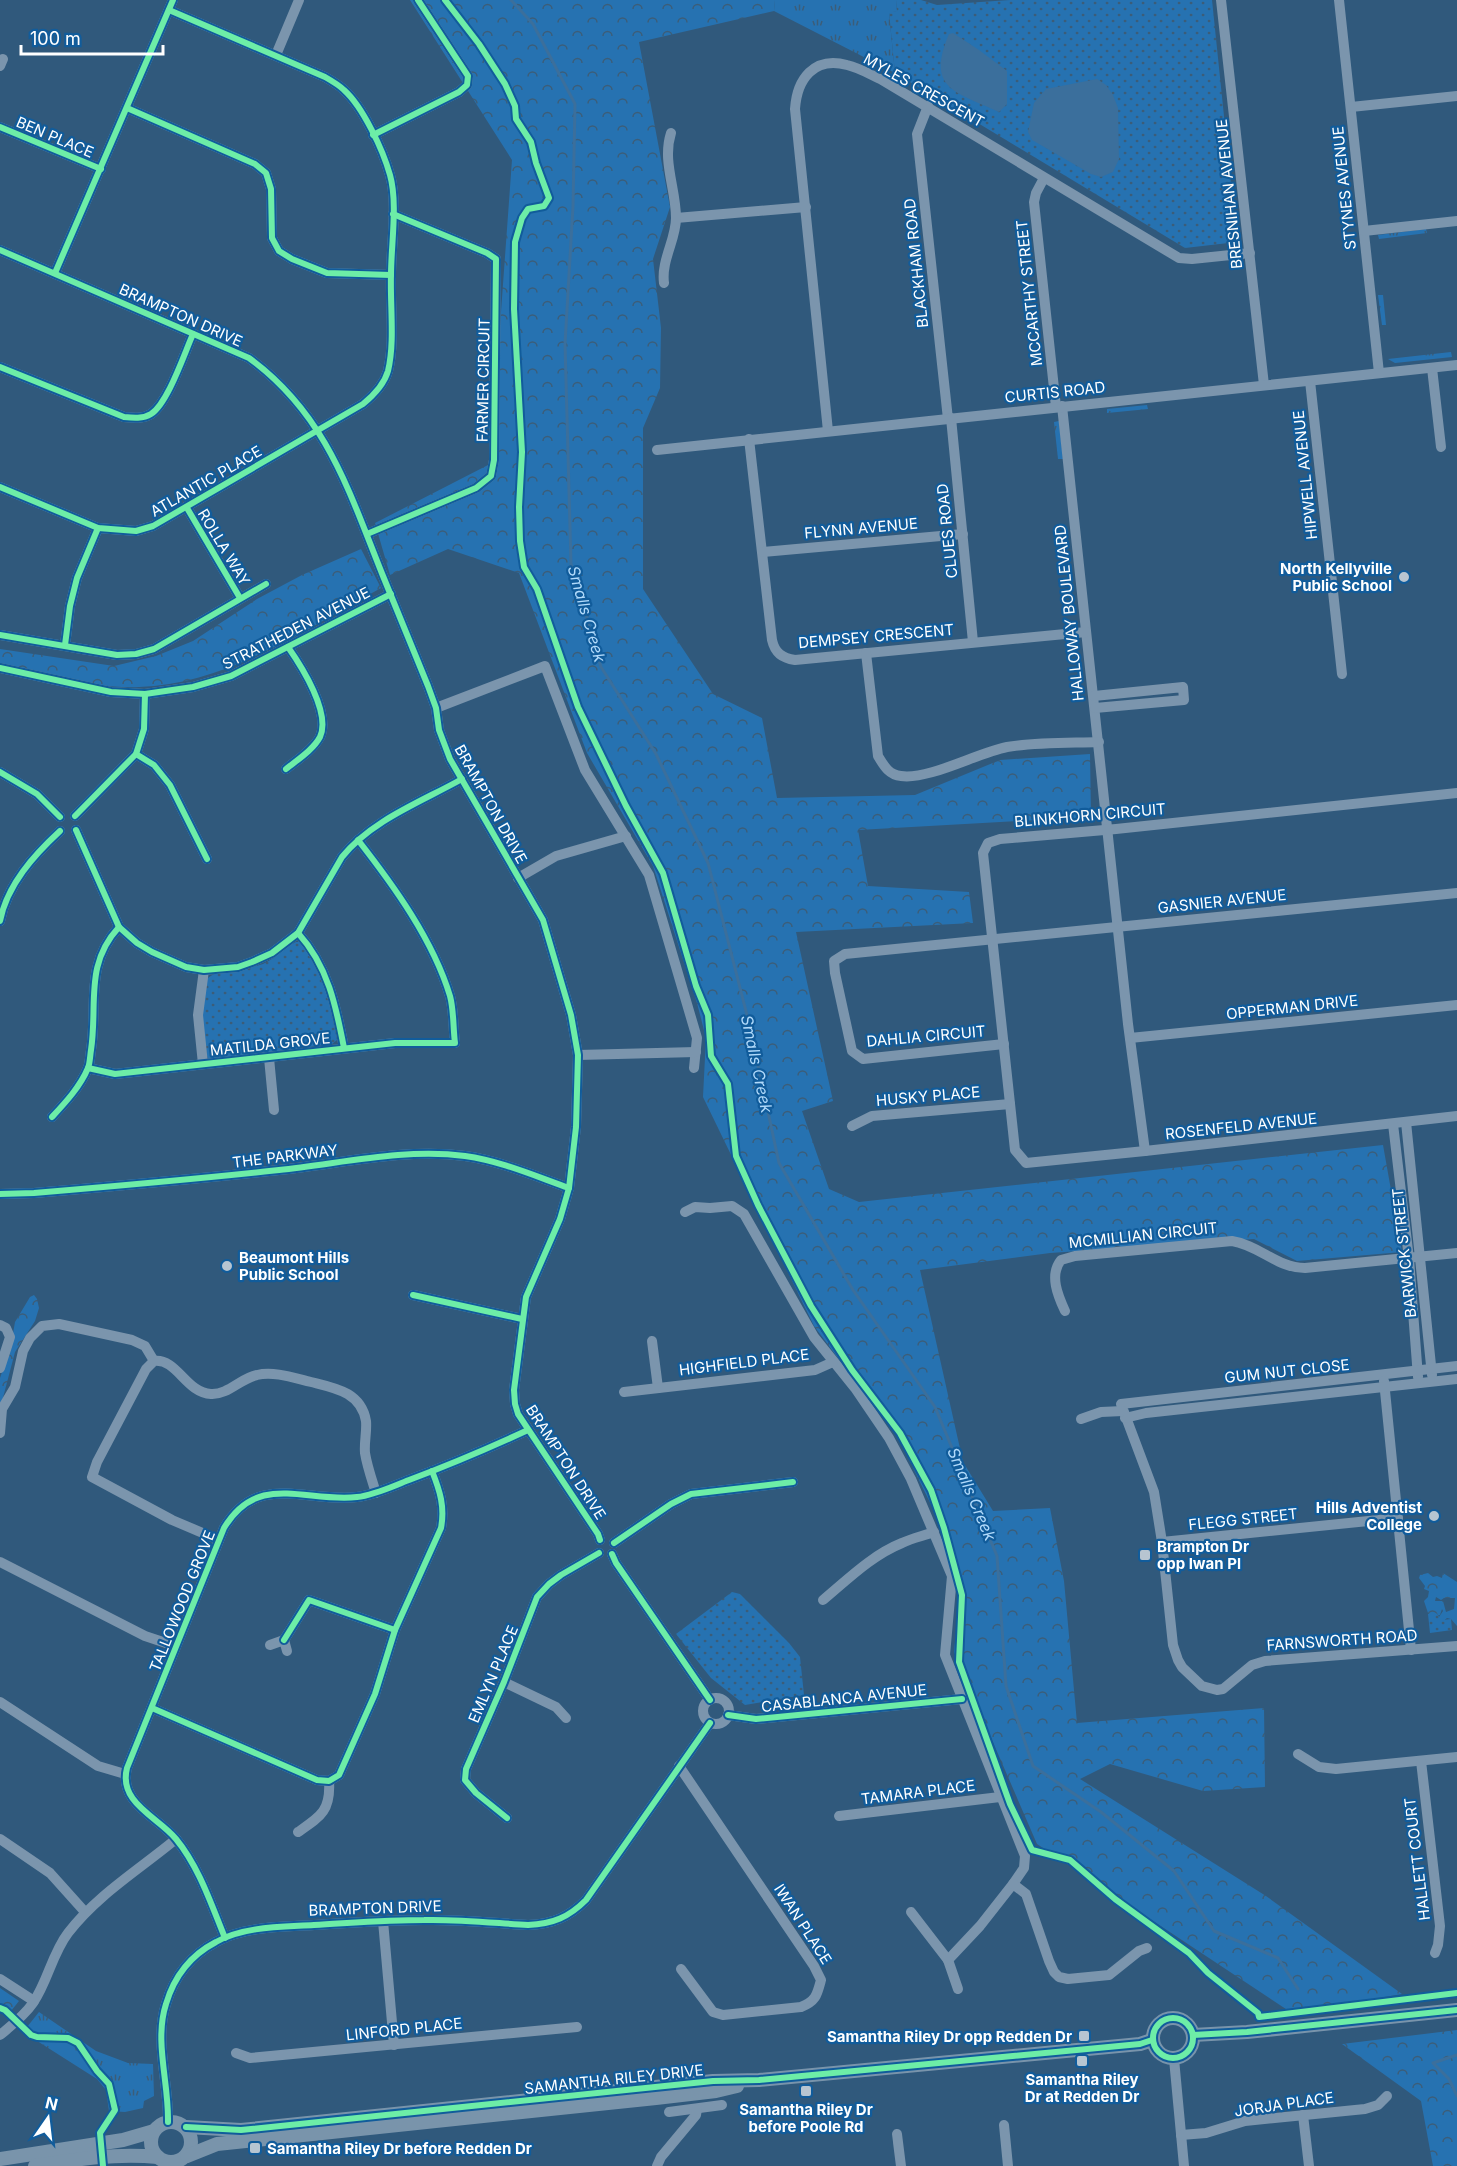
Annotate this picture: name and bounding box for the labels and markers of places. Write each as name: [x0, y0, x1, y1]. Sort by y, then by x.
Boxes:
place label: North Kellyville Public School: [1280, 559, 1392, 595]
marker: North Kellyville Public School: [1397, 570, 1411, 584]
place label: Beaumont Hills Public School: [239, 1248, 349, 1284]
marker: Beaumont Hills Public School: [220, 1259, 234, 1273]
place label: Hills Adventist College: [1316, 1498, 1422, 1534]
marker: Hills Adventist College: [1427, 1509, 1441, 1523]
place label: Brampton Dr opp Iwan Pl: [1157, 1537, 1249, 1573]
marker: Brampton Dr opp Iwan Pl: [1138, 1548, 1152, 1562]
place label: Samantha Riley Dr opp Redden Dr: [827, 2027, 1072, 2046]
marker: Samantha Riley Dr opp Redden Dr: [1077, 2029, 1091, 2043]
marker: Samantha Riley Dr at Redden Dr: [1075, 2054, 1089, 2068]
place label: Samantha Riley Dr at Redden Dr: [1025, 2070, 1139, 2106]
marker: Samantha Riley Dr before Poole Rd: [799, 2084, 813, 2098]
place label: Samantha Riley Dr before Poole Rd: [739, 2100, 873, 2136]
place label: Samantha Riley Dr before Redden Dr: [267, 2139, 532, 2158]
marker: Samantha Riley Dr before Redden Dr: [248, 2141, 262, 2155]

